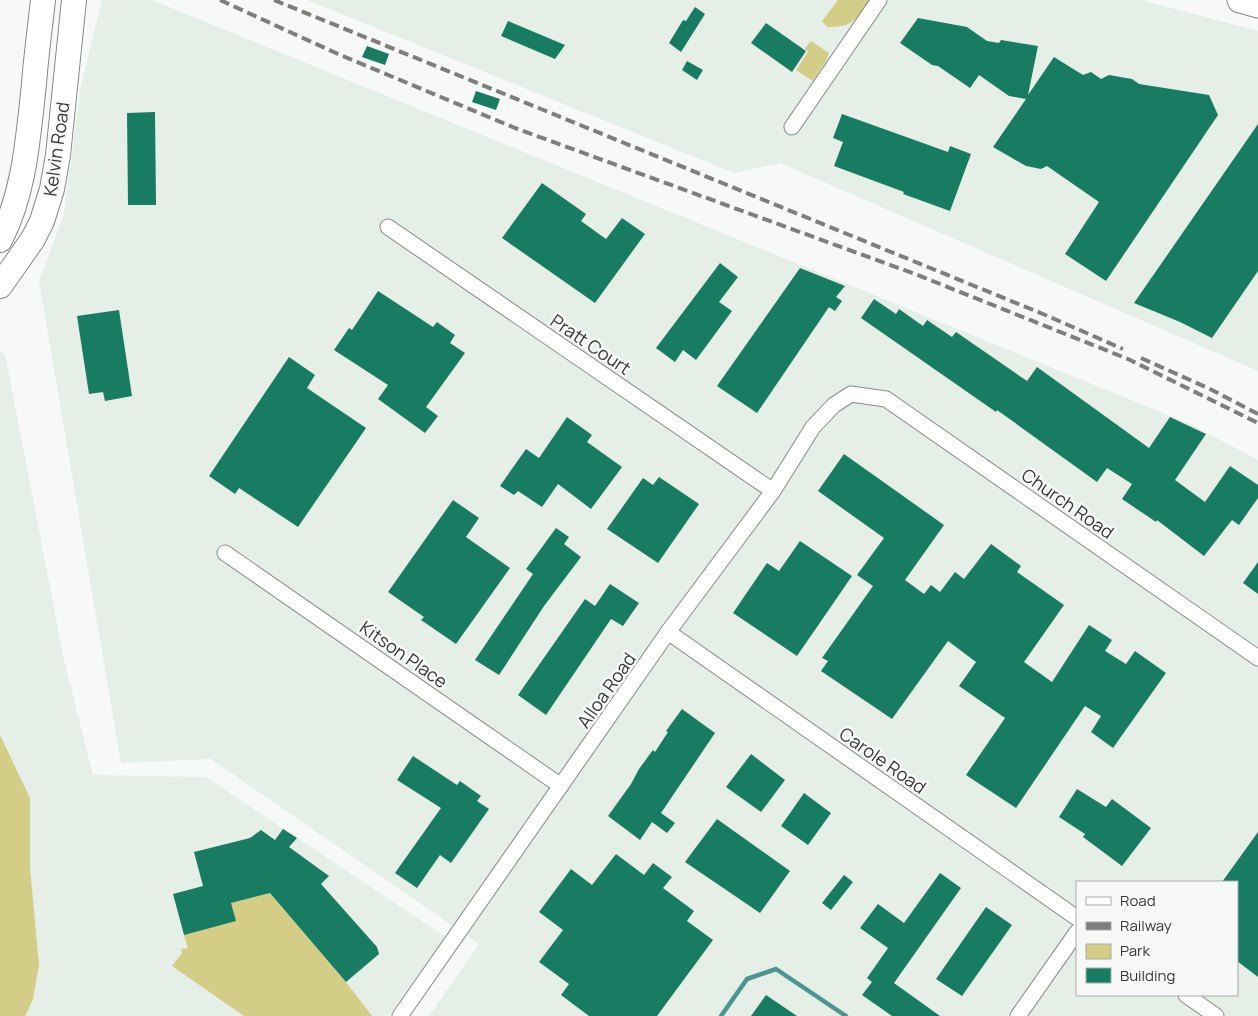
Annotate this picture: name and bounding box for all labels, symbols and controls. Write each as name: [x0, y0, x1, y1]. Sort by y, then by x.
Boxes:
street label: Kelvin Road: [38, 100, 74, 198]
street label: Pratt Court: [546, 308, 636, 380]
street label: Church Road: [1017, 462, 1119, 544]
street label: Kitson Place: [355, 615, 453, 693]
street label: Alloa Road: [571, 648, 641, 732]
street label: Carole Road: [835, 721, 931, 799]
legend: [1076, 881, 1238, 996]
text: Road: [1120, 890, 1156, 911]
text: Railway: [1120, 915, 1172, 936]
text: Park: [1120, 940, 1150, 961]
text: Building: [1120, 965, 1175, 986]

